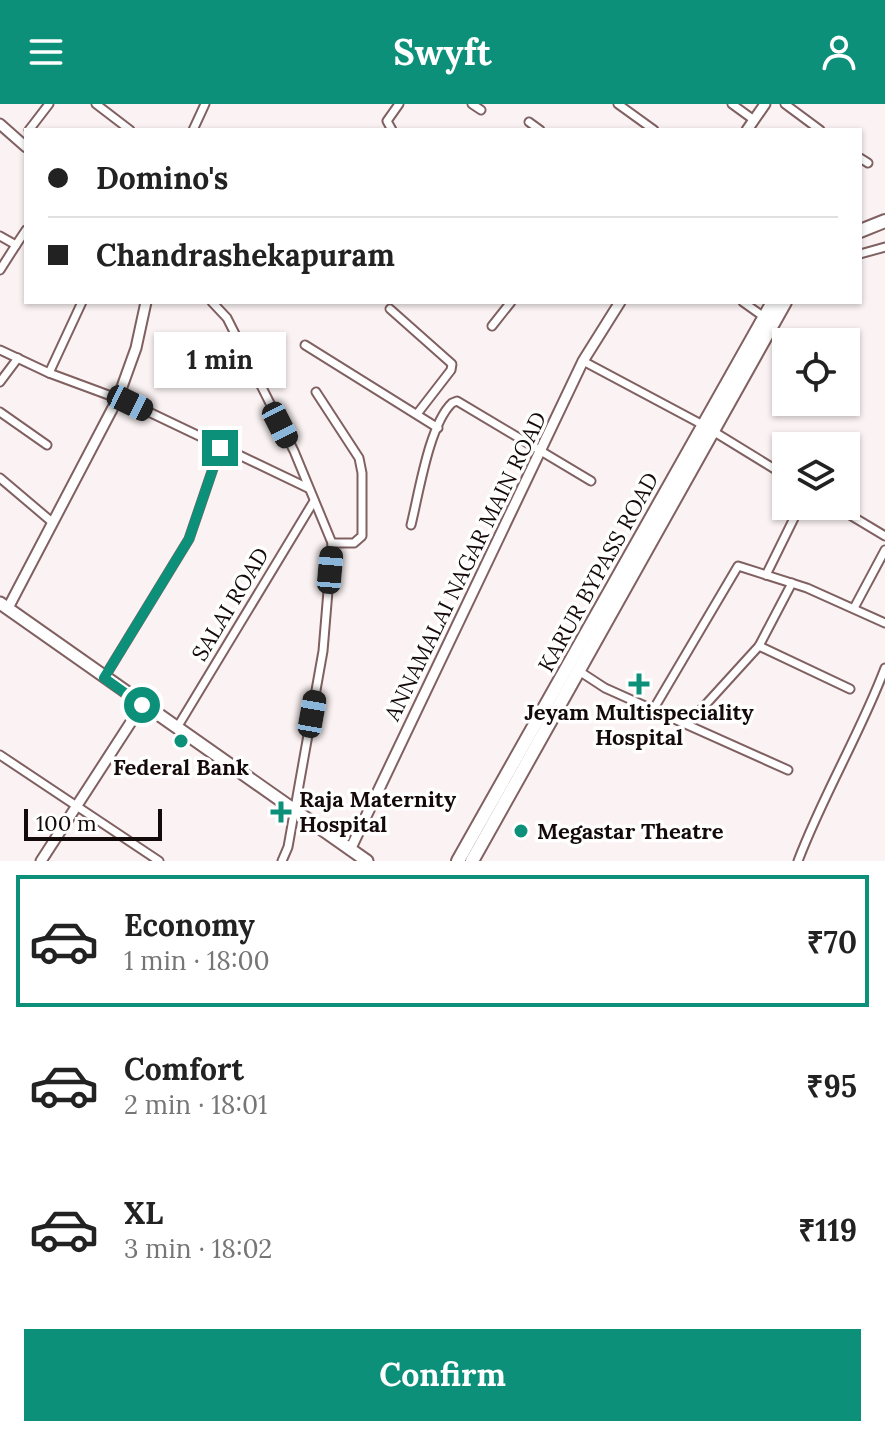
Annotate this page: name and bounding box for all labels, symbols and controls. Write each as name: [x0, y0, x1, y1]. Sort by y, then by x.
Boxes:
text: Swyft: [393, 29, 492, 75]
icon: menu: [24, 30, 68, 74]
icon: person: [817, 30, 861, 74]
text: Domino's: [96, 159, 228, 197]
text: Chandrashekapuram: [96, 236, 395, 274]
map controls: [772, 328, 860, 520]
button: locate: [772, 328, 860, 416]
callout: 1 min: [154, 332, 286, 388]
text: 1 min: [187, 343, 253, 376]
car: [103, 382, 157, 424]
car: [258, 398, 302, 452]
street label: ANNAMALAI NAGAR MAIN ROAD: [377, 407, 552, 726]
route end: [202, 430, 238, 466]
button: layers: [772, 432, 860, 520]
street label: KARUR BYPASS ROAD: [531, 467, 665, 677]
street label: SALAI ROAD: [185, 542, 275, 666]
car: [316, 545, 344, 595]
marker: Jeyam Multispeciality Hospital: [628, 673, 650, 695]
route start: [124, 687, 160, 723]
car: [296, 688, 328, 740]
place label: Jeyam Multispeciality Hospital: [524, 698, 754, 751]
marker: Federal Bank: [172, 732, 190, 750]
place label: Federal Bank: [113, 753, 249, 781]
place label: Raja Maternity Hospital: [299, 785, 457, 838]
marker: Raja Maternity Hospital: [270, 801, 292, 823]
scale bar: [24, 805, 162, 841]
text: 100 m: [36, 809, 97, 837]
place label: Megastar Theatre: [537, 817, 724, 845]
marker: Megastar Theatre: [512, 822, 530, 840]
icon: car: [28, 905, 100, 977]
text: Economy: [124, 906, 255, 944]
text: ₹70: [807, 923, 857, 961]
text: 1 min · 18:00: [124, 944, 270, 977]
icon: car: [28, 1049, 100, 1121]
text: Comfort: [124, 1050, 244, 1088]
text: ₹95: [806, 1067, 857, 1105]
text: 2 min · 18:01: [124, 1088, 268, 1121]
icon: car: [28, 1193, 100, 1265]
text: XL: [124, 1194, 163, 1232]
text: ₹119: [798, 1211, 857, 1249]
text: 3 min · 18:02: [124, 1232, 272, 1265]
button: Confirm: [24, 1329, 861, 1421]

